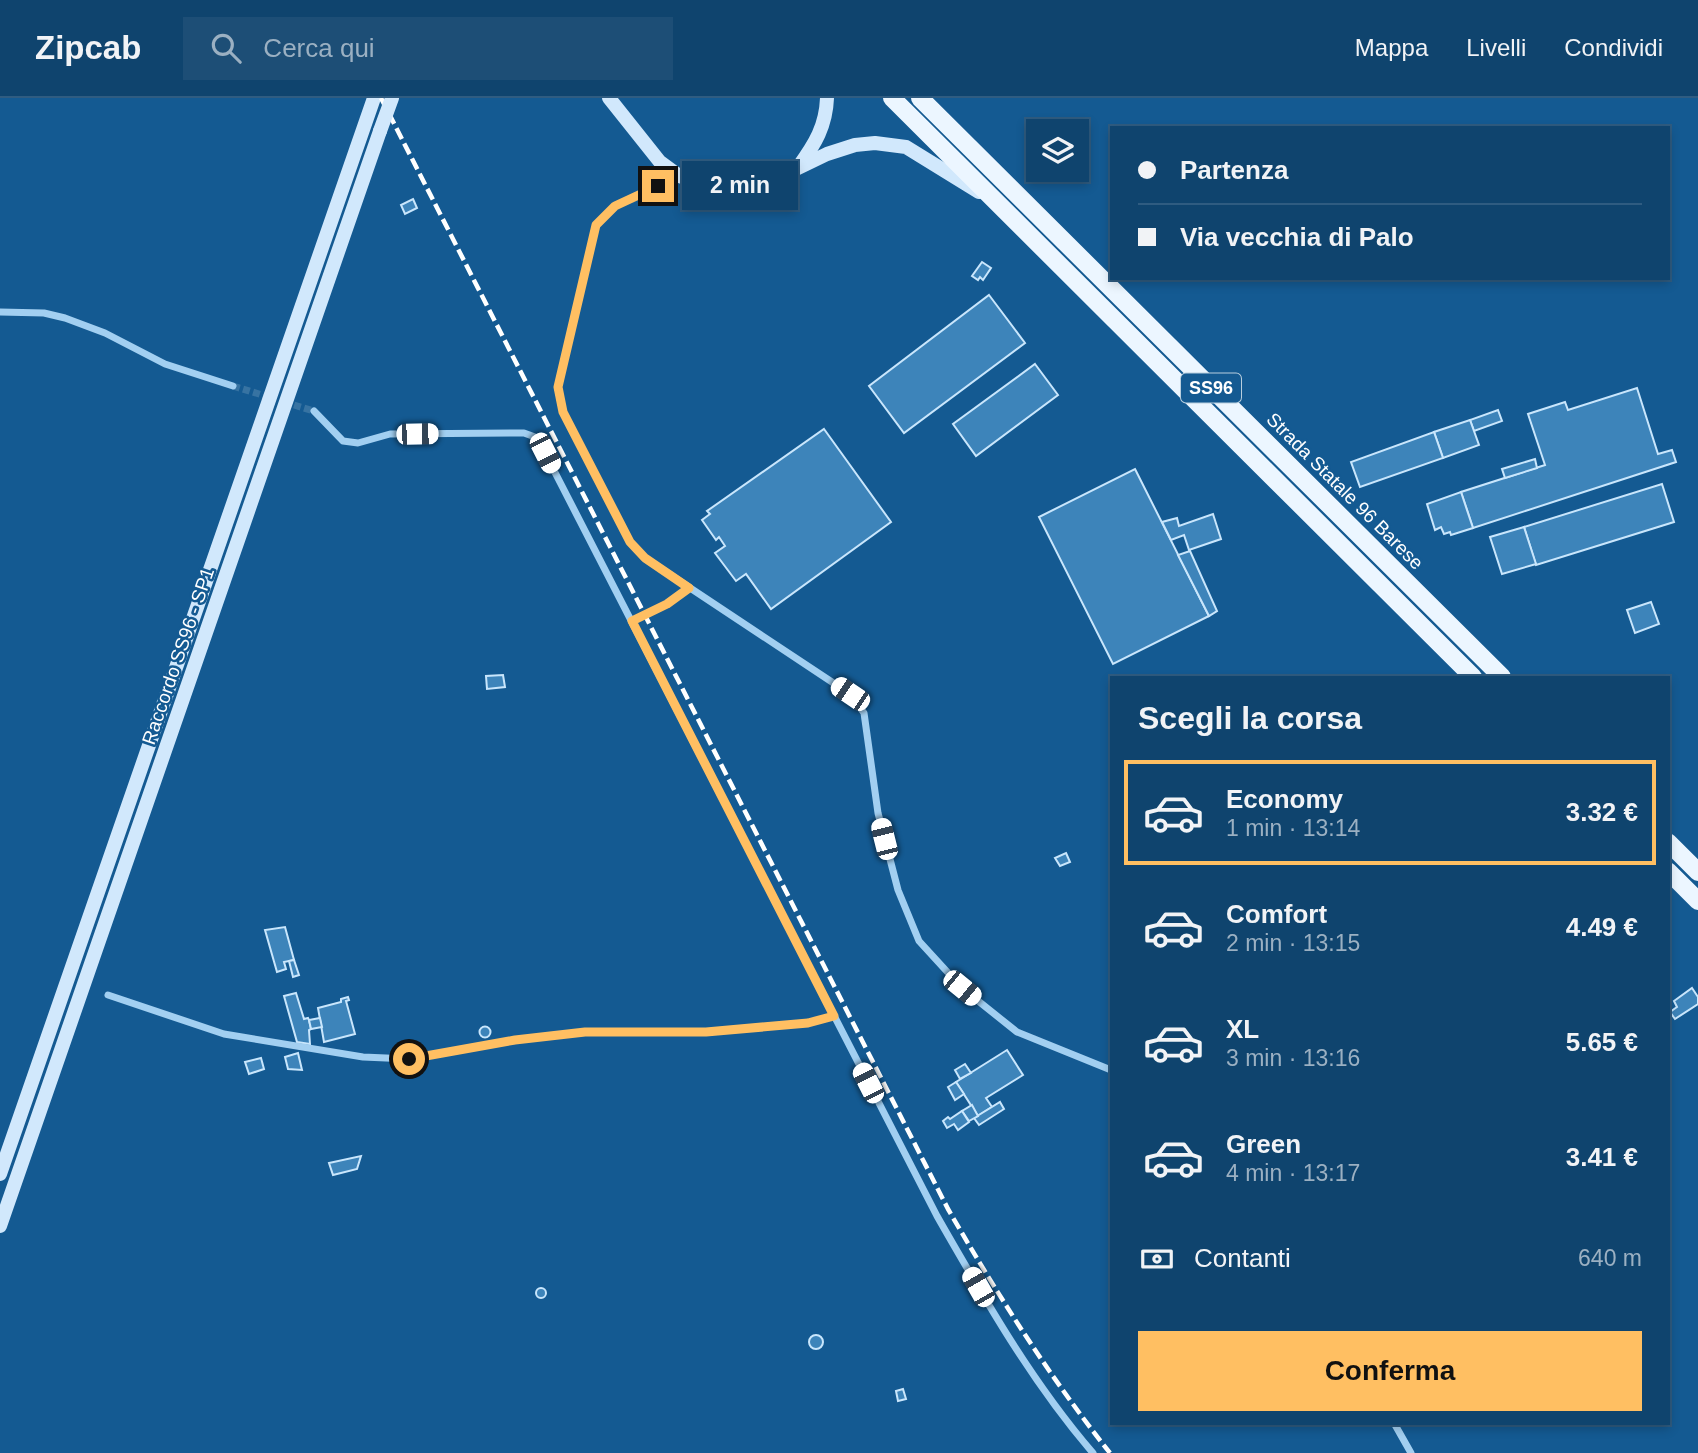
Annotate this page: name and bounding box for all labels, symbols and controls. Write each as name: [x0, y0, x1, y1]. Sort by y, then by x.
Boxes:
search box: [183, 17, 673, 80]
text: Zipcab: [35, 29, 141, 66]
icon: search: [207, 29, 245, 67]
text: Cerca qui: [263, 33, 375, 63]
text: Mappa: [1355, 34, 1428, 61]
text: Livelli: [1466, 34, 1526, 61]
text: Condividi: [1564, 34, 1663, 61]
map controls: [1026, 119, 1089, 182]
button: layers: [1026, 119, 1089, 182]
text: Partenza: [1180, 155, 1288, 185]
callout: 2 min: [682, 162, 798, 210]
route end: [642, 170, 674, 202]
text: 2 min: [710, 172, 770, 198]
text: Via vecchia di Palo: [1180, 222, 1414, 252]
road number: SS96: [1181, 374, 1241, 402]
street label: Strada Statale 96 Barese: [1263, 409, 1427, 573]
car: [396, 423, 439, 445]
car: [527, 430, 564, 476]
street label: Raccordo SS96 - SP1: [138, 565, 218, 747]
car: [827, 674, 874, 714]
text: Scegli la corsa: [1138, 700, 1362, 736]
icon: car: [1142, 781, 1205, 844]
text: Economy: [1226, 784, 1343, 814]
text: 3.32 €: [1566, 797, 1638, 827]
text: 1 min · 13:14: [1226, 815, 1360, 841]
car: [869, 816, 900, 862]
icon: car: [1142, 896, 1205, 959]
text: Comfort: [1226, 899, 1327, 929]
text: 4.49 €: [1566, 912, 1638, 942]
text: 2 min · 13:15: [1226, 930, 1360, 956]
car: [940, 967, 985, 1009]
icon: car: [1142, 1011, 1205, 1074]
text: XL: [1226, 1014, 1259, 1044]
text: 5.65 €: [1566, 1027, 1638, 1057]
route start: [393, 1043, 425, 1075]
text: 3 min · 13:16: [1226, 1045, 1360, 1071]
car: [850, 1060, 887, 1106]
icon: car: [1142, 1126, 1205, 1189]
text: Green: [1226, 1129, 1301, 1159]
text: 3.41 €: [1566, 1142, 1638, 1172]
text: 4 min · 13:17: [1226, 1160, 1360, 1186]
icon: cash: [1138, 1240, 1176, 1278]
text: Contanti: [1194, 1243, 1291, 1273]
text: 640 m: [1578, 1245, 1642, 1271]
car: [959, 1264, 998, 1310]
button: Conferma: [1138, 1331, 1642, 1411]

